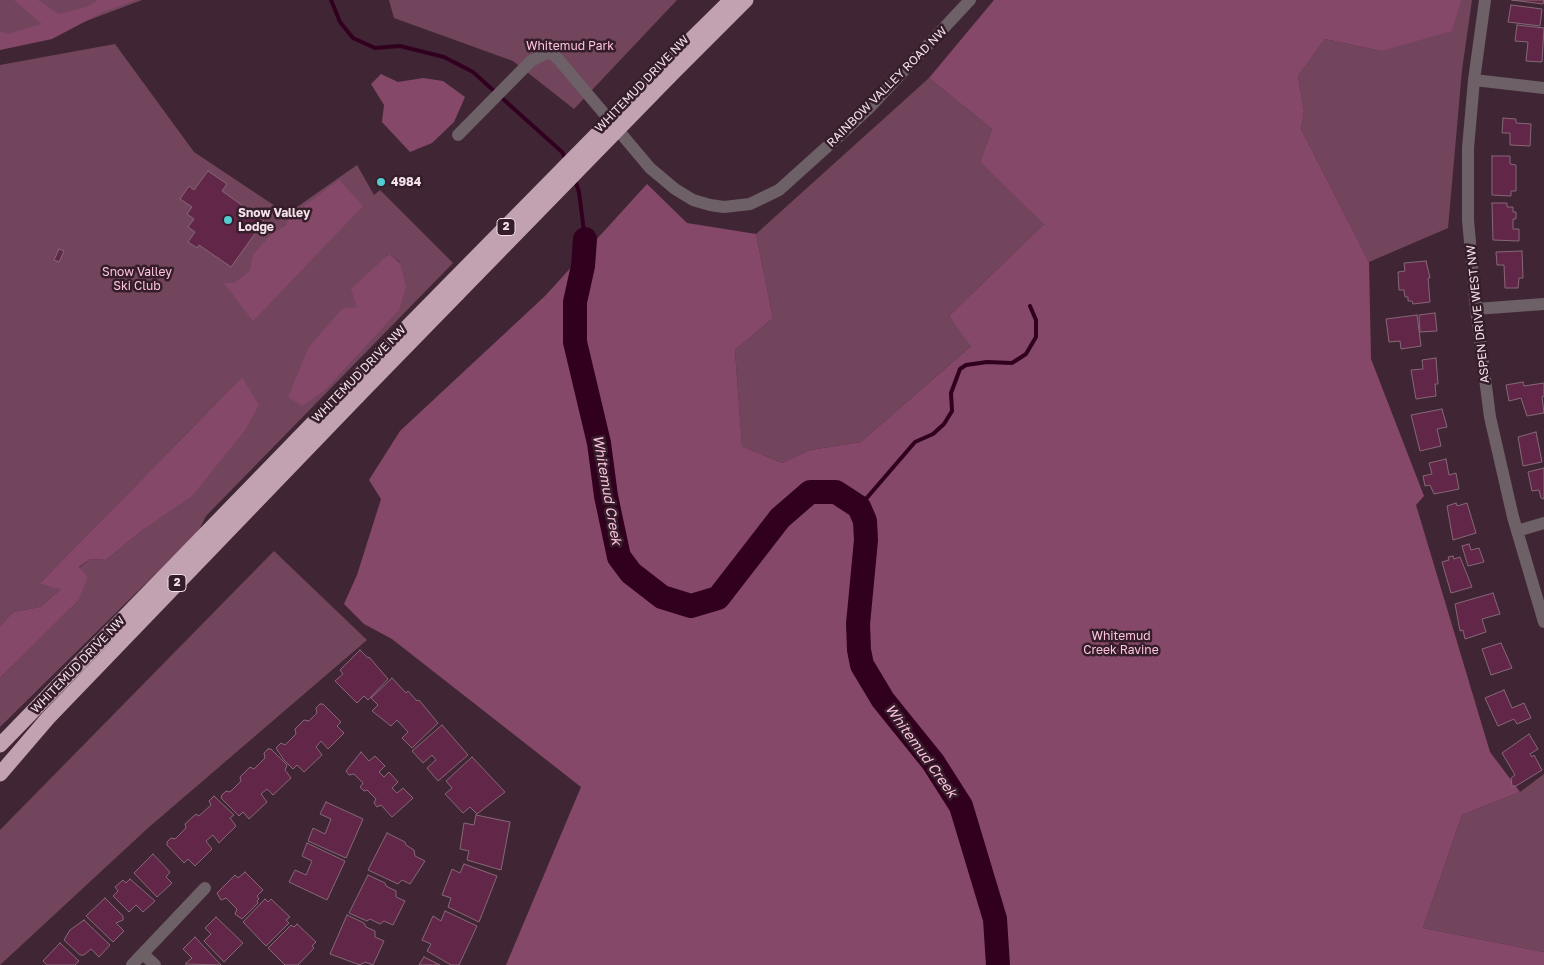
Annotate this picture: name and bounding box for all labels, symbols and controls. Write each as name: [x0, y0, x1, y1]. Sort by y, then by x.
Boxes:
street label: RAINBOW VALLEY ROAD NW: [824, 24, 950, 150]
street label: WHITEMUD DRIVE NW: [592, 33, 692, 135]
park label: Whitemud Park: [526, 39, 614, 53]
place label: 4984: [391, 175, 421, 189]
marker: 4984: [375, 176, 387, 188]
place label: Snow Valley Lodge: [238, 206, 310, 234]
marker: Snow Valley Lodge: [222, 214, 234, 226]
road number: 2: [497, 218, 515, 236]
street label: ASPEN DRIVE WEST NW: [1464, 244, 1492, 384]
park label: Snow Valley Ski Club: [102, 265, 172, 293]
street label: WHITEMUD DRIVE NW: [309, 323, 409, 425]
water label: Whitemud Creek: [589, 434, 625, 546]
road number: 2: [168, 574, 186, 592]
street label: WHITEMUD DRIVE NW: [28, 614, 128, 716]
park label: Whitemud Creek Ravine: [1083, 629, 1159, 657]
water label: Whitemud Creek: [881, 701, 961, 801]

